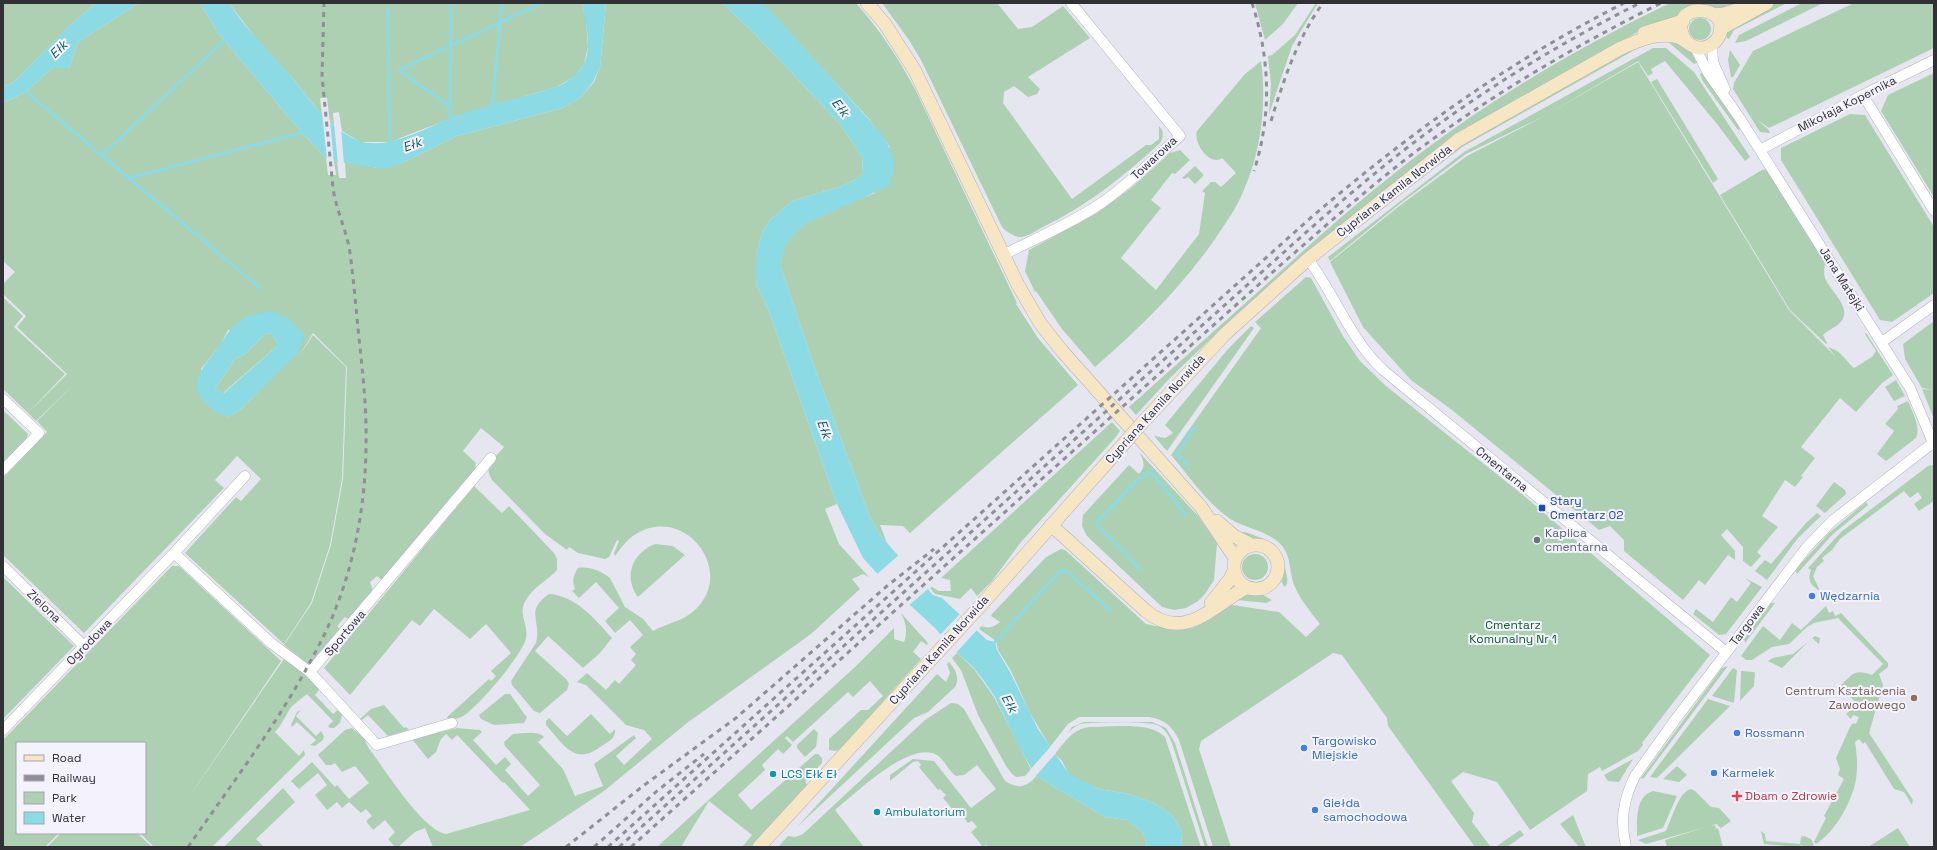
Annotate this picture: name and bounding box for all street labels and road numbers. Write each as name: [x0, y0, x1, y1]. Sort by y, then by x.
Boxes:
street label: Mikołaja Kopernika: [1795, 72, 1899, 136]
street label: Towarowa: [1127, 132, 1181, 183]
street label: Cypriana Kamila Norwida: [1333, 141, 1455, 241]
street label: Jana Matejki: [1816, 244, 1868, 314]
street label: Cypriana Kamila Norwida: [1102, 351, 1209, 467]
street label: Cmentarna: [1472, 443, 1532, 495]
street label: Zielona: [23, 586, 65, 626]
street label: Cypriana Kamila Norwida: [886, 592, 993, 708]
street label: Targowa: [1726, 601, 1768, 649]
street label: Sportowa: [321, 606, 369, 660]
street label: Ogrodowa: [63, 615, 115, 669]

